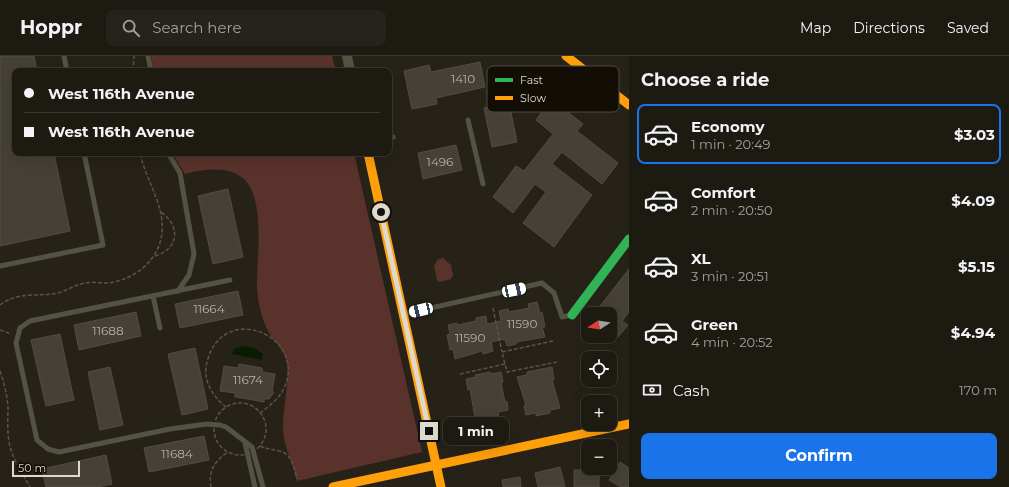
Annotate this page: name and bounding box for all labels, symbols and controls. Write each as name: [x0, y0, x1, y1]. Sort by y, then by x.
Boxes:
search box: [106, 10, 386, 46]
text: Hoppr: [20, 16, 82, 39]
icon: search: [120, 17, 142, 39]
text: Search here: [152, 18, 241, 37]
text: Map: [800, 19, 831, 37]
text: Directions: [853, 19, 925, 37]
text: Saved: [947, 19, 989, 37]
legend: [487, 66, 619, 112]
text: Choose a ride: [641, 69, 769, 91]
house number: 1410: [451, 71, 475, 86]
text: Fast: [520, 73, 544, 87]
text: West 116th Avenue: [48, 84, 195, 103]
text: Slow: [520, 91, 546, 105]
icon: car: [643, 116, 679, 152]
text: Economy: [691, 117, 764, 136]
text: West 116th Avenue: [48, 122, 195, 141]
text: $3.03: [954, 125, 995, 144]
text: 1 min · 20:49: [691, 136, 770, 152]
house number: 1496: [427, 154, 453, 169]
icon: car: [643, 182, 679, 218]
text: Comfort: [691, 183, 756, 202]
text: $4.09: [951, 191, 995, 210]
text: 2 min · 20:50: [691, 202, 773, 218]
route start: [372, 203, 390, 221]
icon: car: [643, 248, 679, 284]
text: XL: [691, 249, 710, 268]
text: $5.15: [958, 257, 995, 276]
text: 3 min · 20:51: [691, 268, 769, 284]
car: [501, 282, 527, 298]
house number: 11664: [193, 301, 225, 316]
car: [408, 301, 434, 319]
north arrow: [581, 307, 617, 343]
map controls: [581, 307, 617, 475]
icon: car: [643, 314, 679, 350]
text: Green: [691, 315, 738, 334]
house number: 11590: [507, 316, 537, 331]
house number: 11688: [92, 323, 124, 338]
text: $4.94: [951, 323, 995, 342]
house number: 11590: [455, 330, 485, 345]
text: 4 min · 20:52: [691, 334, 773, 350]
button: locate: [581, 351, 617, 387]
house number: 11674: [233, 372, 263, 387]
icon: cash: [641, 379, 663, 401]
text: Cash: [673, 381, 710, 400]
text: 170 m: [959, 382, 997, 398]
button: +: [581, 395, 617, 431]
callout: 1 min: [443, 417, 509, 445]
route end: [420, 422, 438, 440]
text: 1 min: [458, 423, 494, 439]
button: Confirm: [641, 433, 997, 479]
button: −: [581, 439, 617, 475]
house number: 11684: [161, 446, 193, 461]
scale bar: [12, 459, 80, 478]
text: 50 m: [18, 461, 46, 475]

